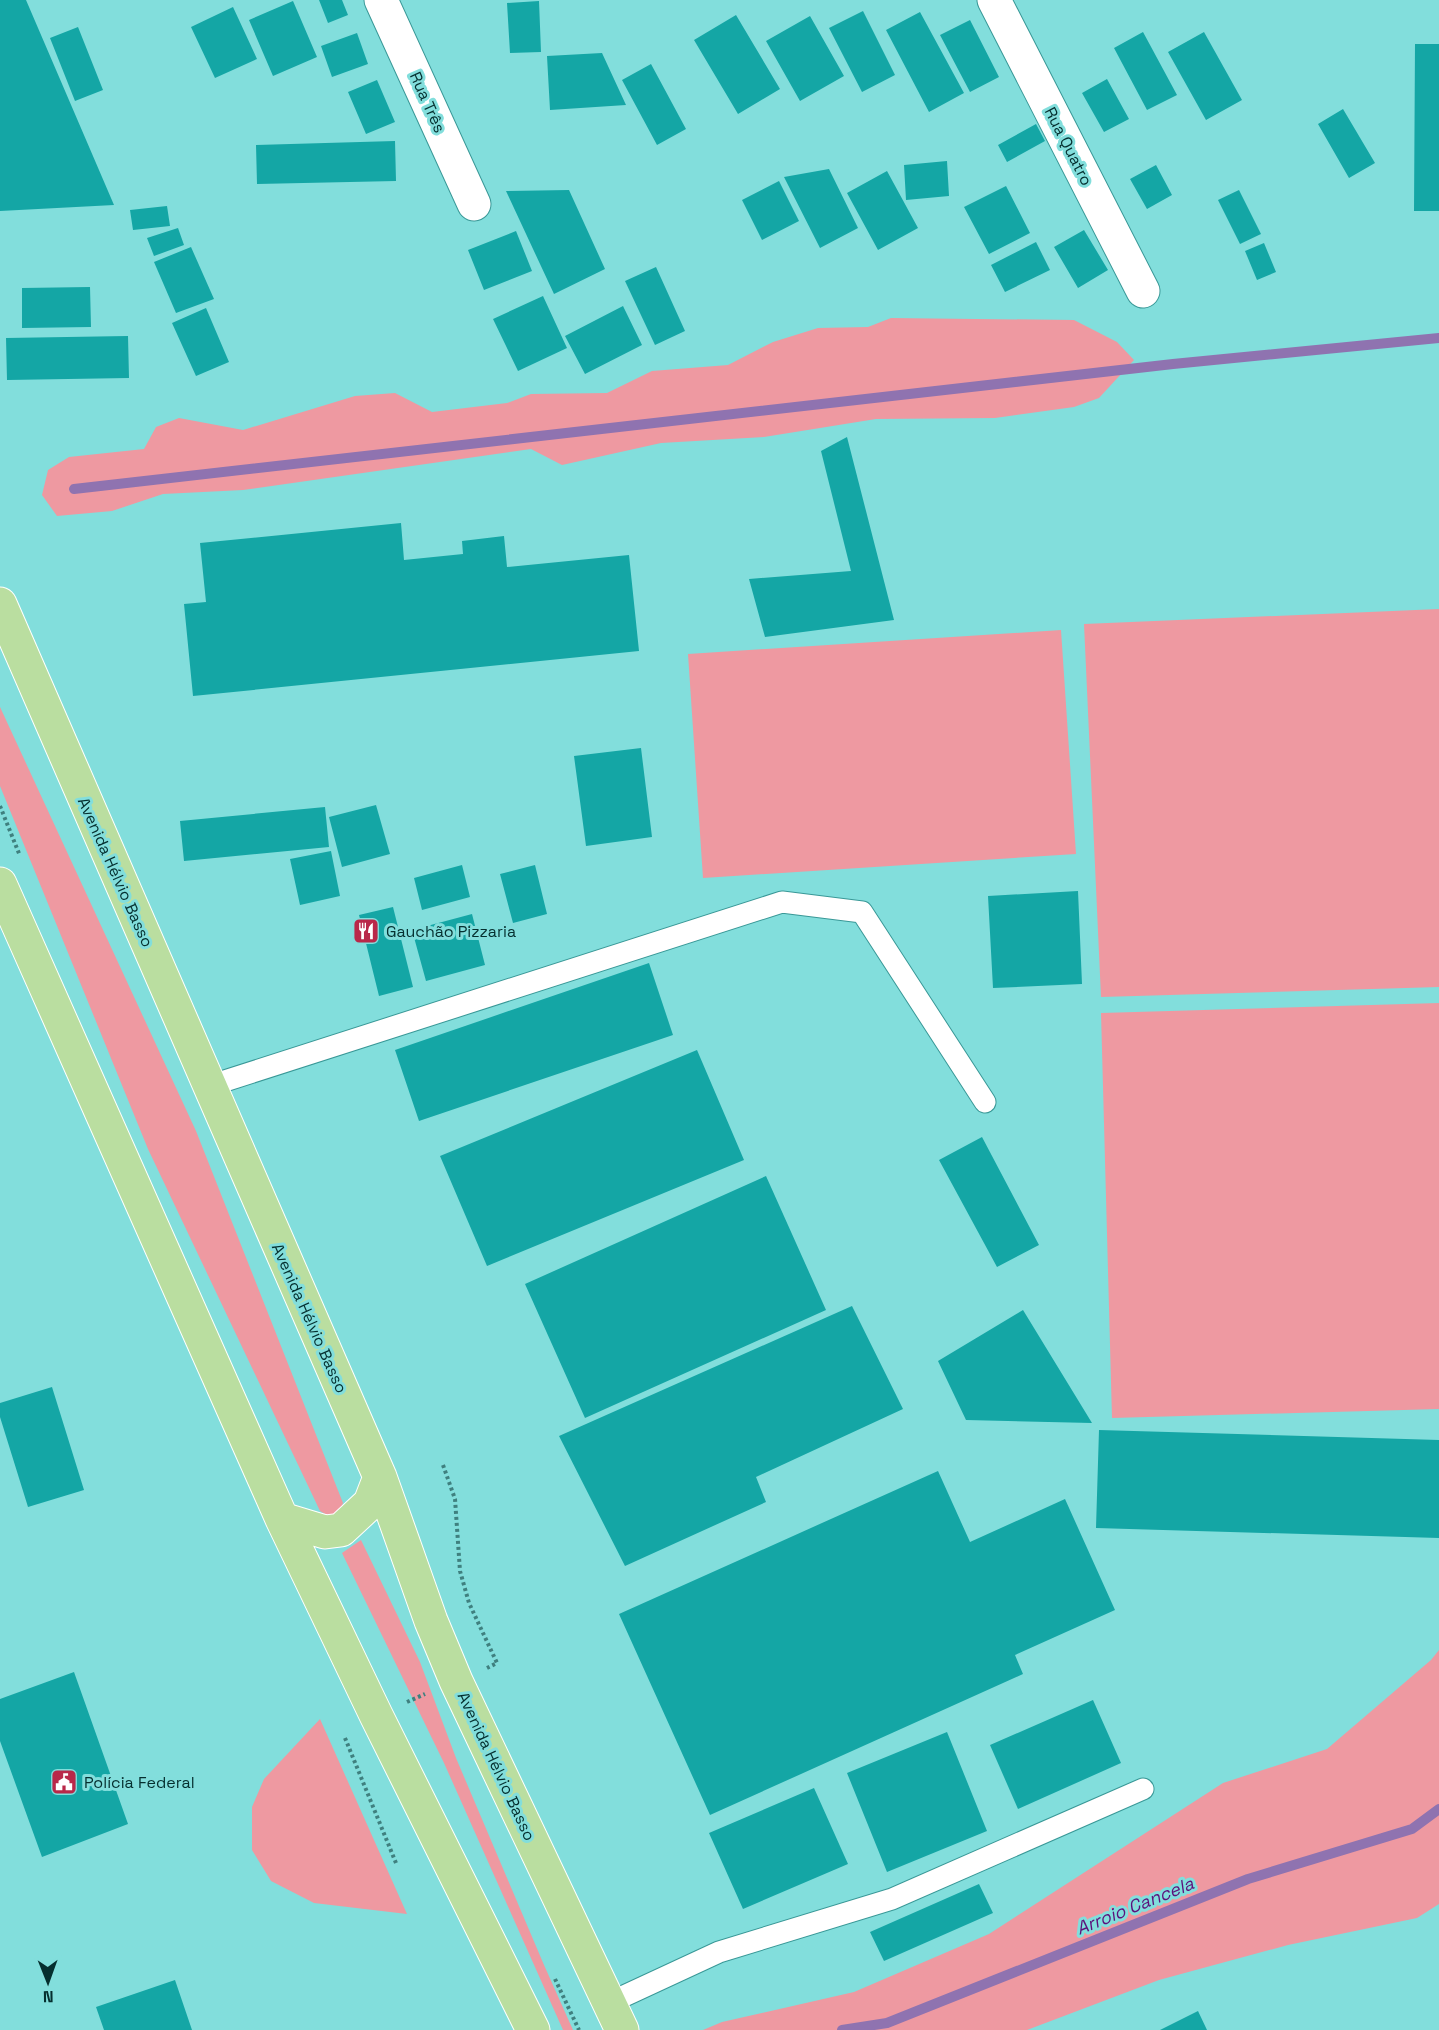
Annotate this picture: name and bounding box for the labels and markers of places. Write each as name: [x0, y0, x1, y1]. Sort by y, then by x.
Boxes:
restaurant icon: Gauchão Pizzaria: [351, 916, 381, 946]
place label: Gauchão Pizzaria: [386, 921, 516, 942]
public building icon: Polícia Federal: [49, 1767, 79, 1797]
place label: Polícia Federal: [84, 1772, 195, 1793]

